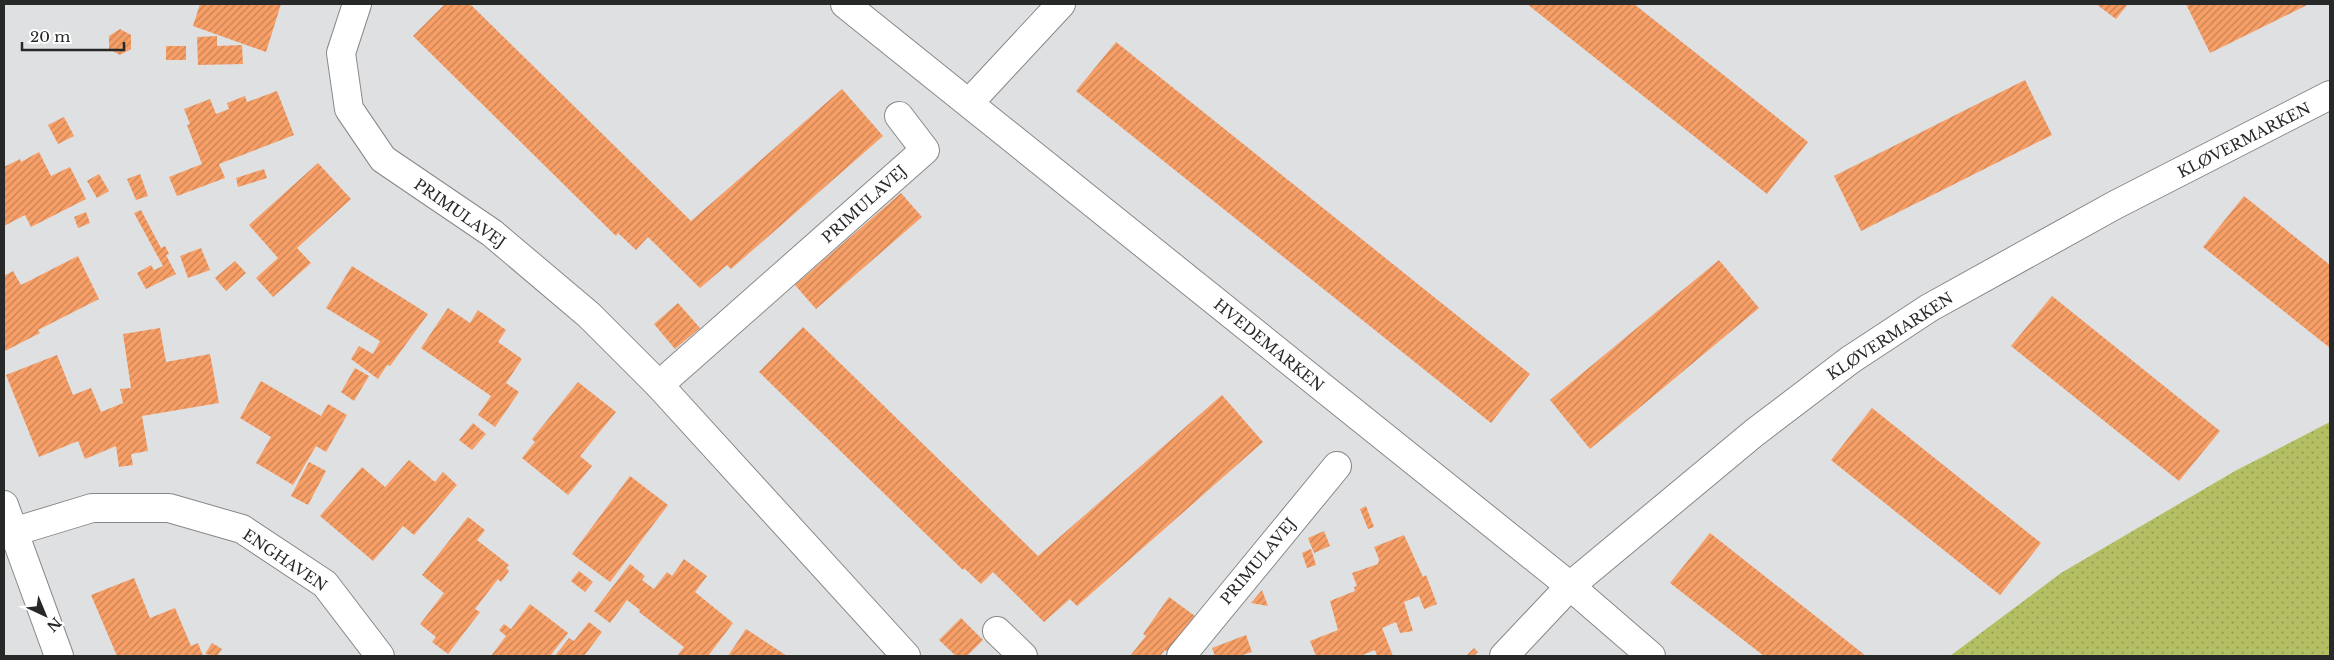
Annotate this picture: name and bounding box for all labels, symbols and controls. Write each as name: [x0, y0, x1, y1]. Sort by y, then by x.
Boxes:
scale bar: [22, 20, 125, 52]
text: 20 m: [30, 27, 70, 46]
street label: KLØVERMARKEN: [2174, 98, 2314, 182]
street label: PRIMULAVEJ: [818, 161, 910, 247]
street label: PRIMULAVEJ: [411, 174, 510, 252]
street label: KLØVERMARKEN: [1823, 288, 1957, 384]
street label: HVEDEMARKEN: [1210, 295, 1328, 395]
street label: PRIMULAVEJ: [1216, 514, 1300, 608]
street label: ENGHAVEN: [239, 525, 331, 595]
north arrow: [20, 590, 70, 640]
text: N: [43, 613, 65, 635]

